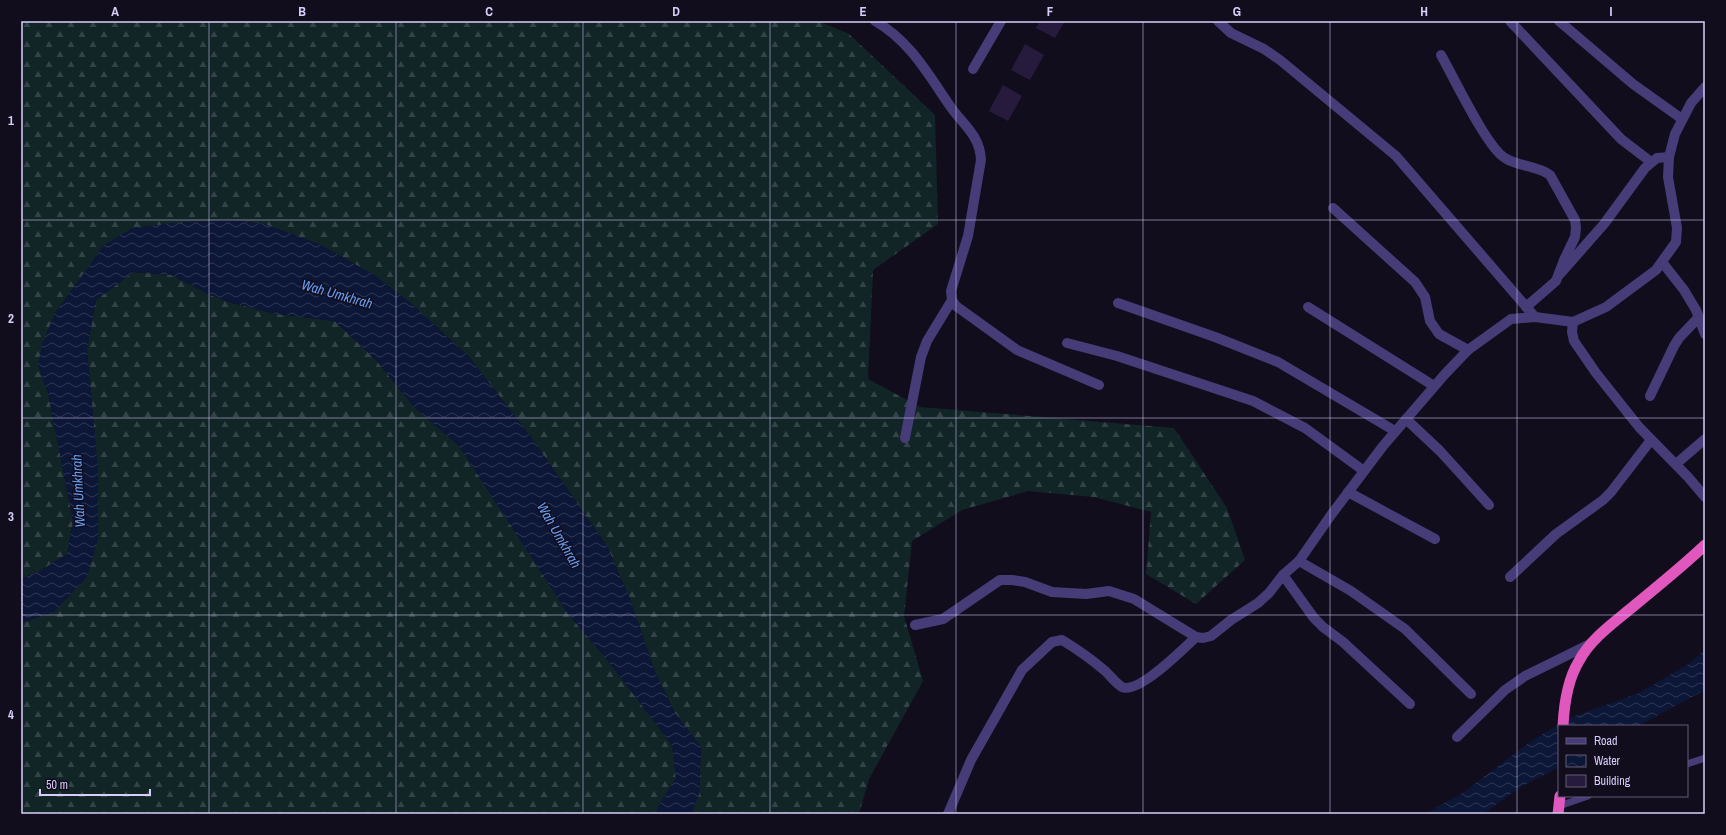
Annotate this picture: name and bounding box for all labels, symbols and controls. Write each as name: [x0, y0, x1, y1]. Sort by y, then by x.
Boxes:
text: A: [111, 3, 119, 20]
text: B: [298, 3, 306, 20]
text: C: [485, 3, 493, 20]
text: D: [672, 3, 680, 20]
text: E: [859, 3, 867, 20]
text: F: [1047, 3, 1054, 20]
text: G: [1233, 3, 1241, 20]
text: H: [1420, 3, 1428, 20]
text: I: [1610, 3, 1613, 20]
text: 1: [8, 112, 14, 129]
water label: Wah Umkhrah: [299, 275, 375, 313]
text: 2: [8, 310, 14, 327]
water label: Wah Umkhrah: [67, 454, 89, 528]
water label: Wah Umkhrah: [533, 499, 585, 571]
text: 3: [8, 508, 14, 525]
text: 4: [8, 706, 14, 723]
legend: [1558, 725, 1688, 797]
text: Road: [1594, 733, 1618, 749]
text: Water: [1594, 753, 1621, 769]
scale bar: [40, 771, 150, 797]
text: Building: [1594, 773, 1631, 789]
text: 50 m: [46, 777, 68, 793]

